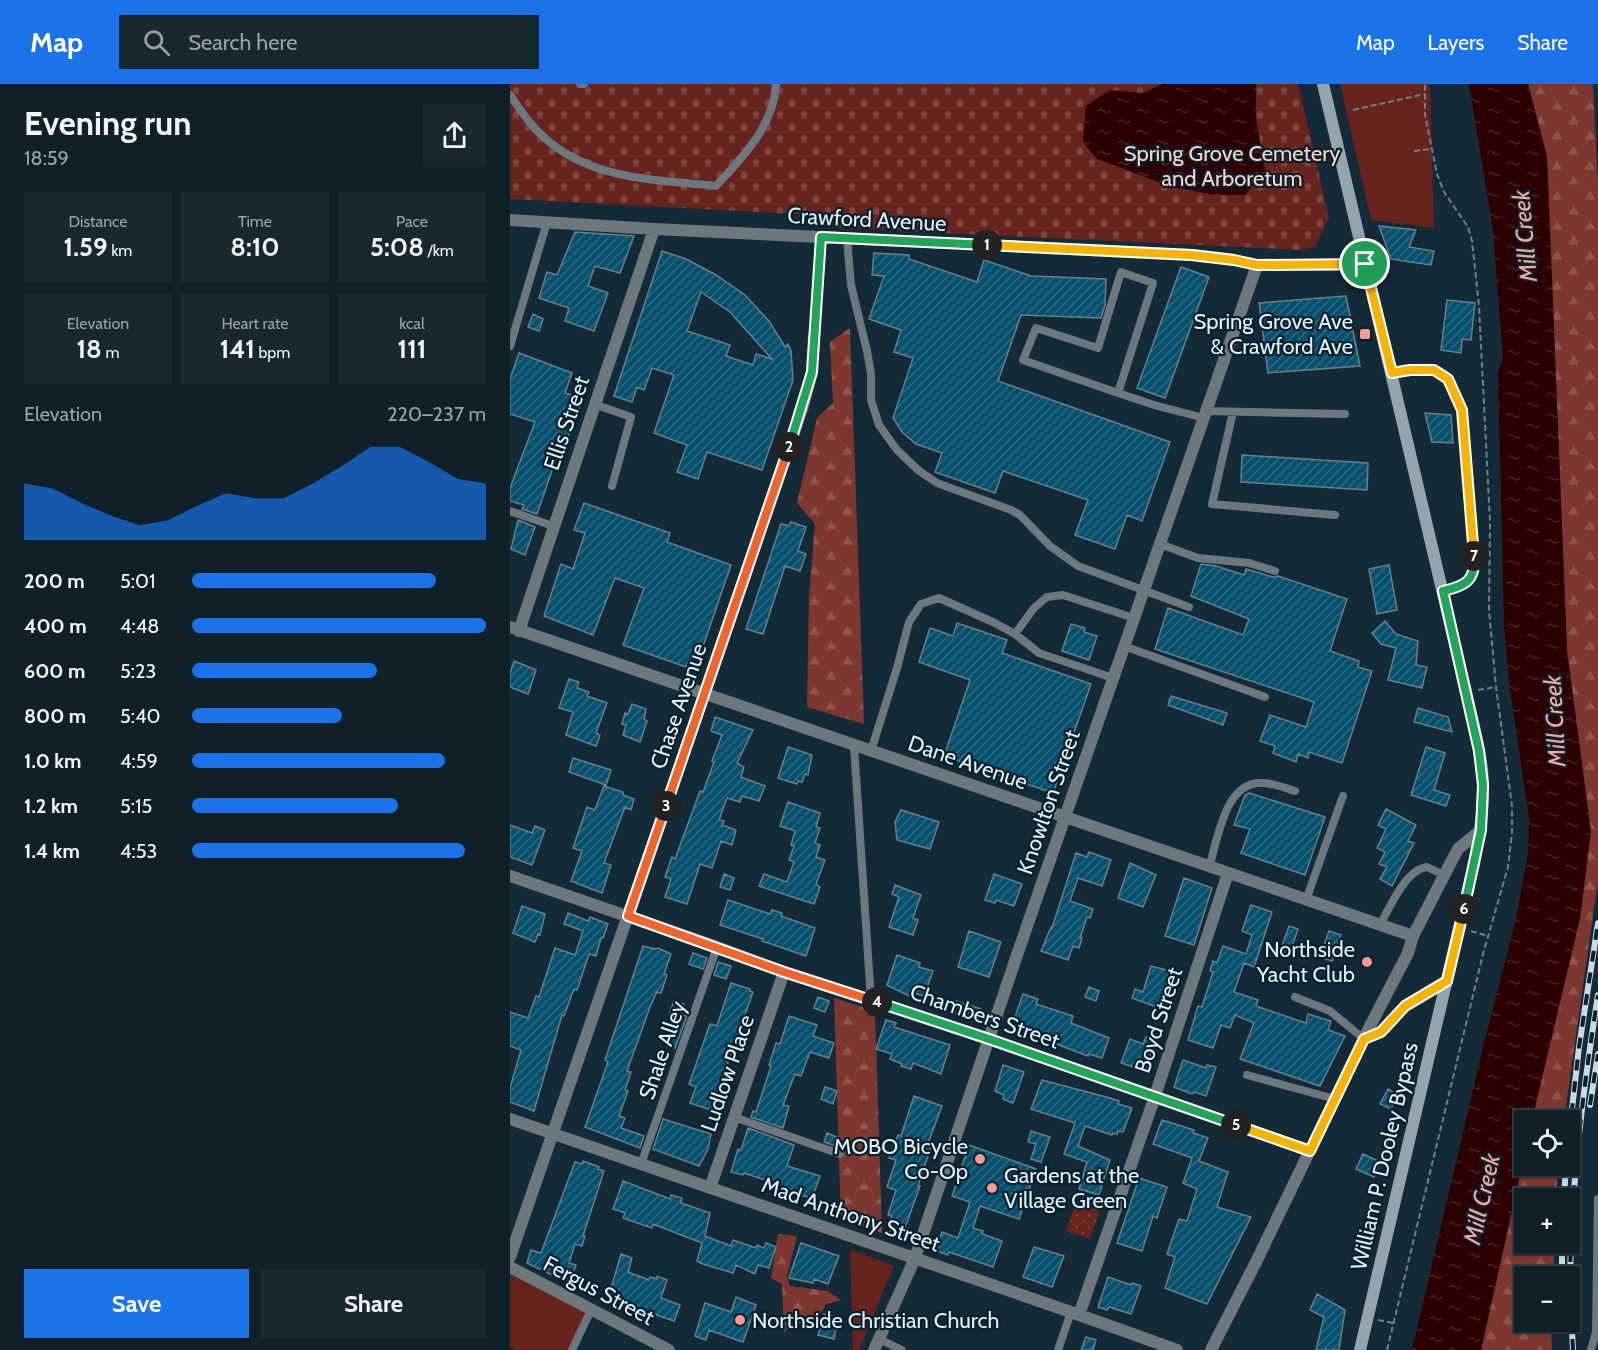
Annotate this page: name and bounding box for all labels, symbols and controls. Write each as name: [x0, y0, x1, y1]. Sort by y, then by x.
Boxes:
search box: [119, 15, 539, 69]
text: Map: [30, 25, 83, 59]
icon: search: [140, 26, 173, 59]
text: Search here: [188, 29, 297, 56]
text: Map: [1356, 30, 1395, 55]
text: Layers: [1428, 30, 1484, 55]
text: Share: [1517, 30, 1568, 55]
text: Evening run: [24, 103, 191, 143]
button: share: [423, 104, 486, 167]
park label: Spring Grove Cemetery and Arboretum: [1124, 140, 1340, 192]
text: 18:59: [24, 146, 69, 170]
water label: Mill Creek: [1506, 188, 1543, 284]
street label: Crawford Avenue: [787, 202, 947, 237]
text: Distance: [69, 212, 127, 231]
text: Time: [238, 212, 272, 231]
text: Pace: [396, 212, 428, 231]
pin: 1: [972, 230, 1002, 260]
text: 1.59: [64, 231, 108, 263]
text: 8:10: [230, 231, 280, 263]
text: 5:08: [370, 231, 424, 263]
text: 1: [984, 235, 990, 254]
pin: [1339, 238, 1390, 289]
text: km: [108, 241, 132, 260]
text: /km: [424, 241, 454, 260]
icon: arrive: [1348, 247, 1381, 280]
place label: Spring Grove Ave & Crawford Ave: [1193, 308, 1353, 360]
text: Elevation: [67, 314, 129, 333]
text: Heart rate: [222, 314, 288, 333]
text: kcal: [399, 314, 425, 333]
marker: Spring Grove Ave & Crawford Ave: [1358, 327, 1372, 341]
text: 18: [77, 333, 102, 365]
text: 141: [220, 333, 255, 365]
text: 111: [398, 333, 426, 365]
text: m: [102, 343, 119, 362]
text: bpm: [255, 343, 290, 362]
street label: Ellis Street: [538, 372, 595, 474]
text: Elevation: [24, 402, 102, 426]
text: 220–237 m: [387, 402, 486, 426]
pin: 2: [774, 432, 804, 462]
text: 2: [785, 437, 793, 456]
pin: 7: [1459, 541, 1489, 571]
text: 7: [1470, 546, 1478, 565]
text: 200 m: [24, 569, 85, 593]
text: 5:01: [120, 569, 155, 593]
text: 400 m: [24, 614, 87, 638]
text: 4:48: [120, 614, 159, 638]
street label: Chase Avenue: [644, 640, 713, 773]
text: 600 m: [24, 659, 85, 683]
text: 5:23: [120, 659, 156, 683]
water label: Mill Creek: [1538, 674, 1571, 769]
text: 800 m: [24, 704, 86, 728]
text: 5:40: [120, 704, 161, 728]
street label: Knowlton Street: [1011, 726, 1086, 878]
street label: Dane Avenue: [905, 729, 1031, 796]
text: 1.0 km: [24, 749, 81, 773]
text: 4:59: [120, 749, 158, 773]
pin: 3: [651, 791, 681, 821]
text: 1.2 km: [24, 794, 78, 818]
text: 5:15: [120, 794, 152, 818]
text: 3: [662, 796, 670, 815]
text: 1.4 km: [24, 839, 80, 863]
text: 4:53: [120, 839, 157, 863]
pin: 6: [1449, 894, 1479, 924]
text: 6: [1460, 899, 1469, 918]
place label: Northside Yacht Club: [1256, 936, 1355, 988]
marker: Northside Yacht Club: [1360, 955, 1374, 969]
street label: Boyd Street: [1129, 963, 1188, 1076]
street label: Chambers Street: [907, 978, 1064, 1055]
pin: 4: [862, 987, 892, 1017]
text: 4: [872, 992, 882, 1011]
street label: Shale Alley: [633, 997, 692, 1103]
street label: Ludlow Place: [695, 1011, 760, 1135]
street label: William P. Dooley Bypass: [1345, 1040, 1424, 1273]
pin: 5: [1221, 1110, 1251, 1140]
map controls: [1514, 1110, 1580, 1332]
button: locate: [1514, 1110, 1580, 1176]
text: 5: [1232, 1115, 1240, 1134]
place label: MOBO Bicycle Co-Op: [833, 1133, 968, 1185]
water label: Mill Creek: [1457, 1150, 1506, 1248]
marker: MOBO Bicycle Co-Op: [973, 1152, 987, 1166]
place label: Gardens at the Village Green: [1004, 1162, 1139, 1214]
street label: Mad Anthony Street: [758, 1171, 944, 1258]
marker: Gardens at the Village Green: [985, 1181, 999, 1195]
button: +: [1514, 1188, 1580, 1254]
street label: Fergus Street: [539, 1250, 659, 1331]
button: −: [1514, 1266, 1580, 1332]
button: Save: [24, 1269, 249, 1338]
button: Share: [261, 1269, 486, 1338]
place label: Northside Christian Church: [752, 1307, 999, 1334]
marker: Northside Christian Church: [733, 1313, 747, 1327]

